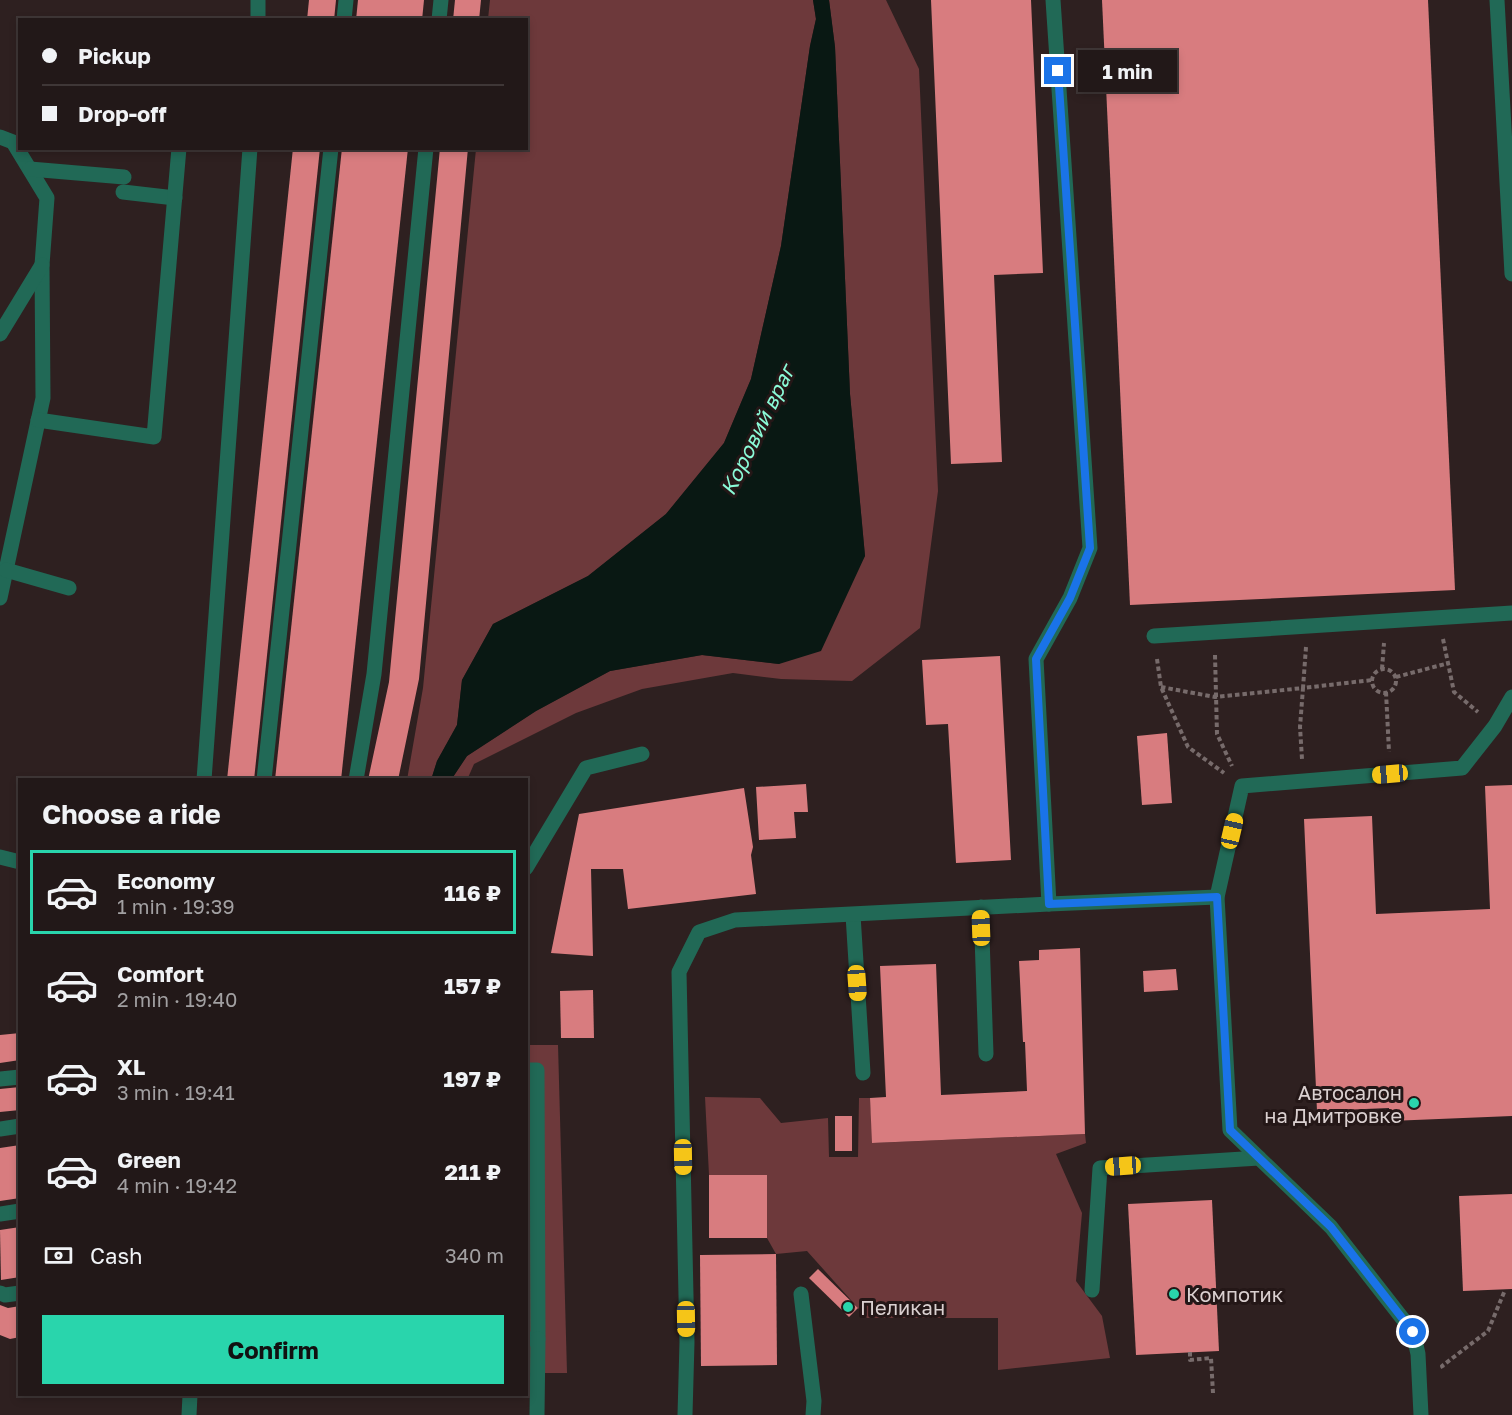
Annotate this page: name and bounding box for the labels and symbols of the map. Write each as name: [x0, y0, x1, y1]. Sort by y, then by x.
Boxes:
callout: 1 min: [1079, 50, 1178, 92]
route end: [1044, 57, 1071, 84]
water label: Коровий враг: [714, 358, 801, 499]
car: [1371, 763, 1409, 785]
car: [1219, 811, 1245, 851]
car: [971, 910, 991, 946]
car: [847, 964, 867, 1002]
place label: Автосалон на Дмитровке: [1264, 1080, 1402, 1127]
marker: Автосалон на Дмитровке: [1407, 1096, 1421, 1110]
car: [674, 1139, 692, 1175]
car: [1104, 1156, 1142, 1176]
place label: Компотик: [1186, 1282, 1283, 1306]
marker: Компотик: [1167, 1287, 1181, 1301]
place label: Пеликан: [860, 1295, 945, 1319]
marker: Пеликан: [841, 1300, 855, 1314]
car: [677, 1301, 695, 1337]
route start: [1399, 1318, 1426, 1345]

